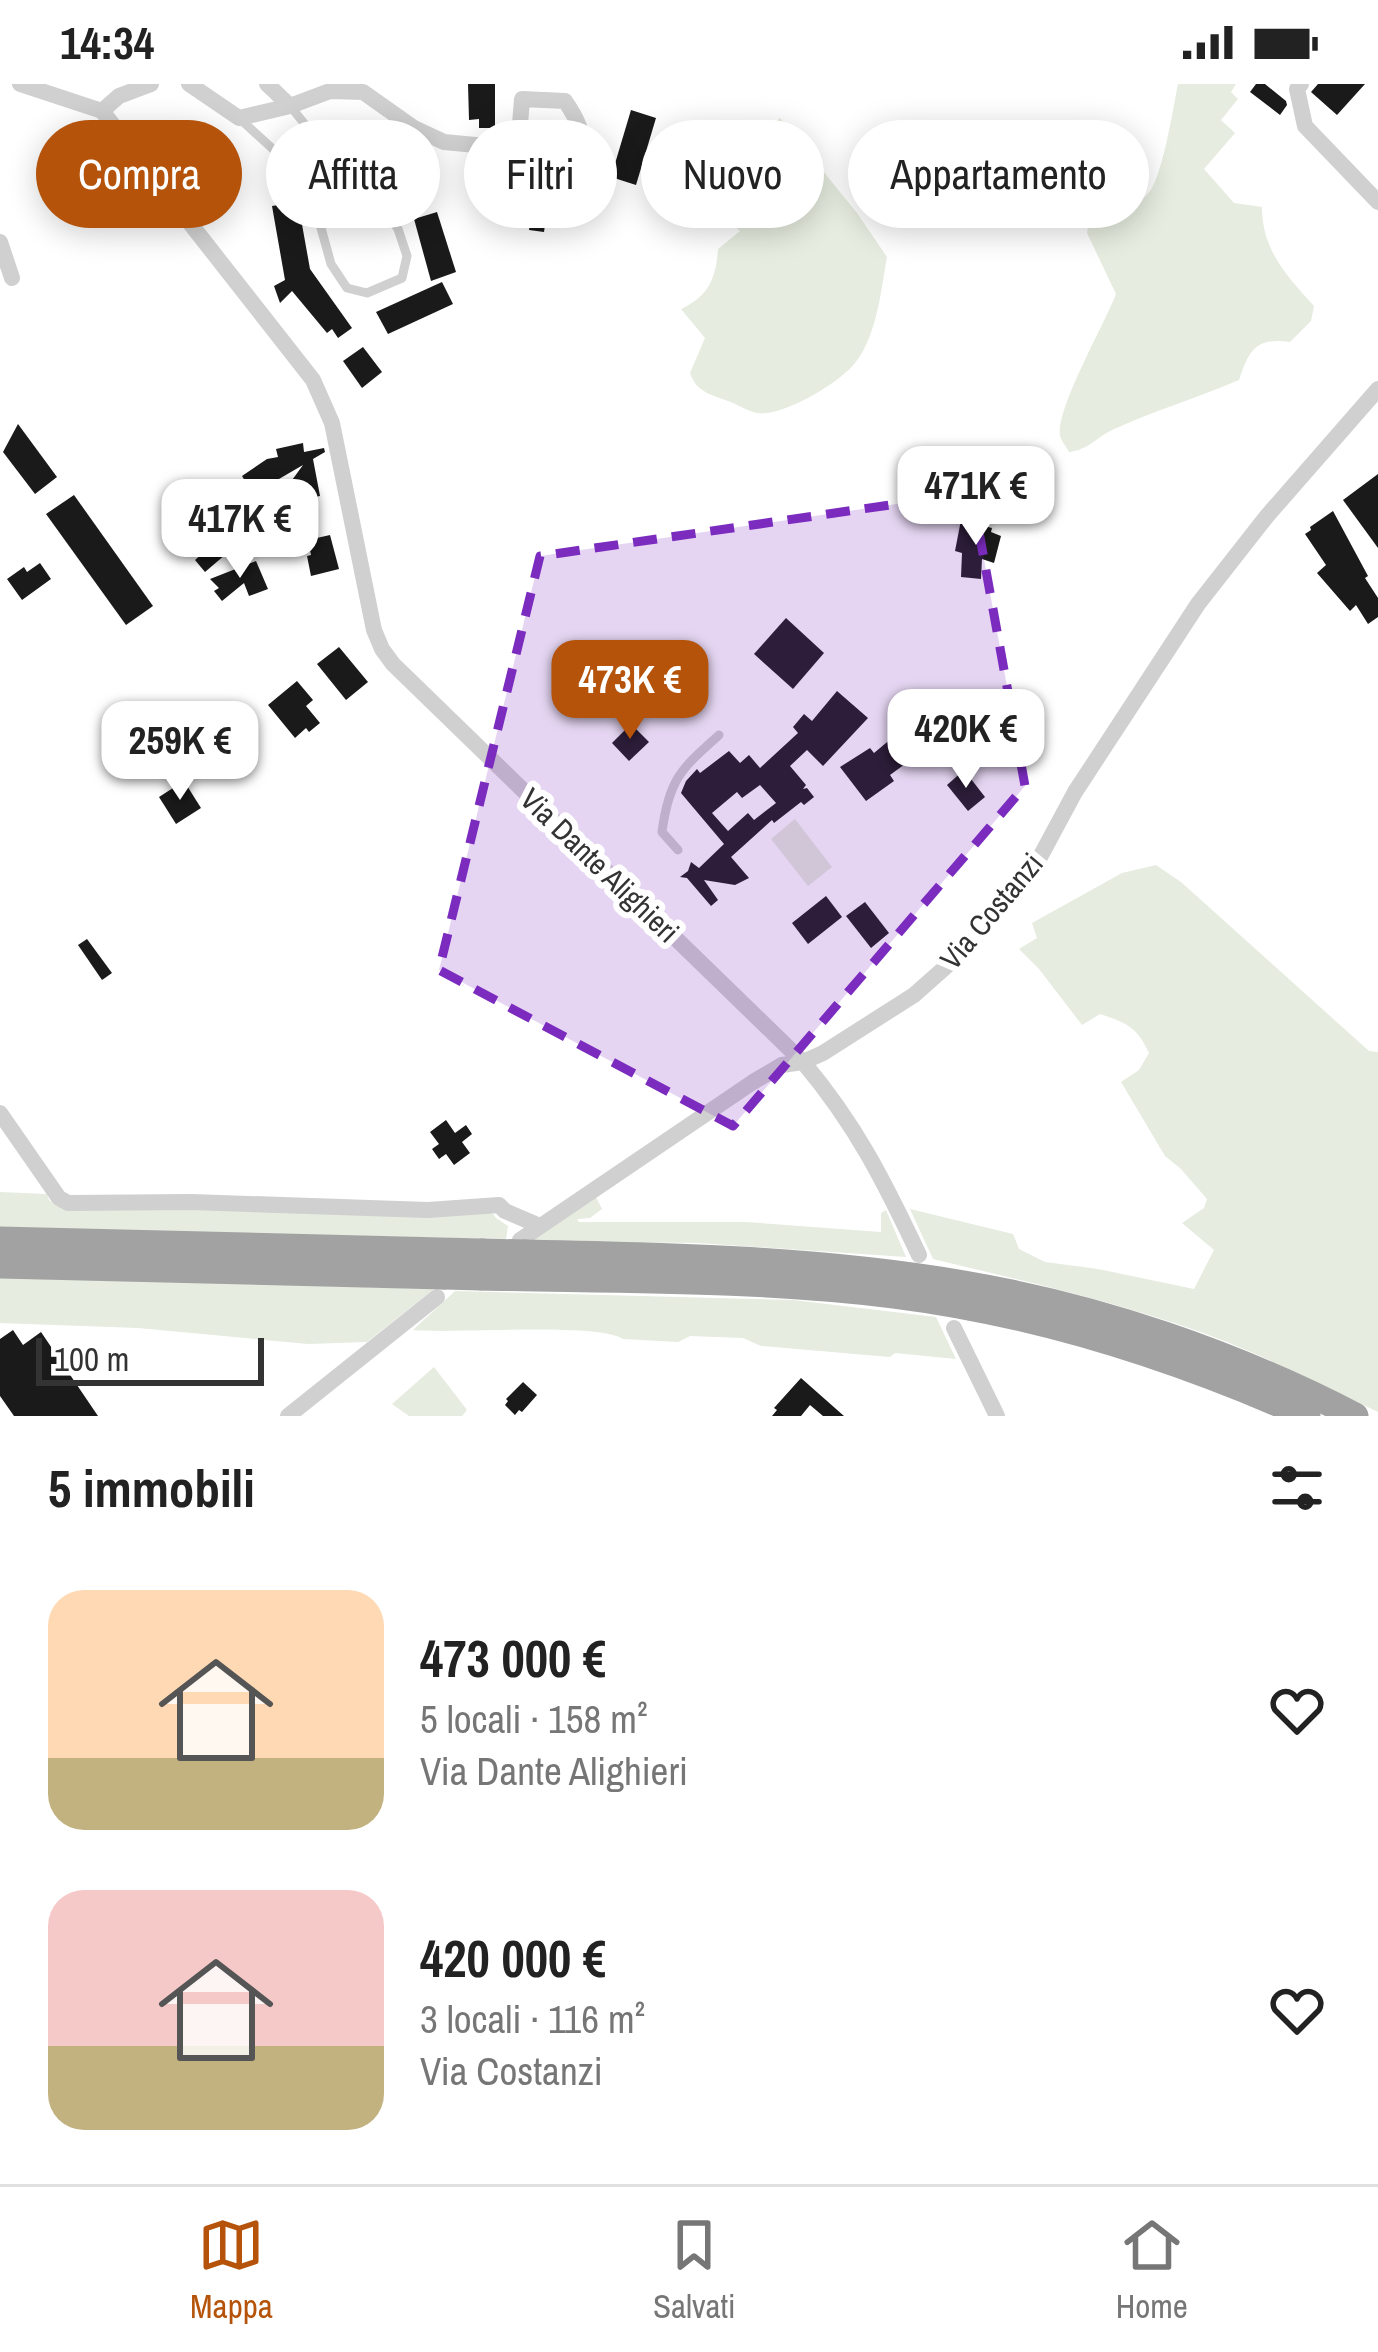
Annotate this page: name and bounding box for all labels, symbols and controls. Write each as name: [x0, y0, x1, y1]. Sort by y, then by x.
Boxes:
text: 14:34: [60, 12, 154, 73]
chip: Compra: [36, 120, 242, 228]
chip: Affitta: [266, 120, 440, 228]
chip: Filtri: [464, 120, 617, 228]
chip: Nuovo: [641, 120, 824, 228]
chip: Appartamento: [848, 120, 1149, 228]
pin: 471K €: [878, 446, 1074, 548]
text: 471K €: [924, 459, 1028, 511]
pin: 417K €: [142, 479, 338, 581]
text: 417K €: [188, 492, 292, 544]
pin: 473K €: [532, 640, 728, 742]
text: 473K €: [578, 653, 682, 705]
pin: 420K €: [868, 689, 1064, 791]
pin: 259K €: [82, 701, 278, 803]
text: 420K €: [914, 702, 1018, 754]
text: 259K €: [128, 714, 232, 766]
street label: Via Dante Alighieri: [512, 779, 688, 951]
street label: Via Costanzi: [931, 844, 1051, 978]
scale bar: [36, 1332, 264, 1385]
text: 100 m: [54, 1337, 129, 1381]
text: 5 immobili: [48, 1454, 255, 1523]
icon: filters: [1264, 1455, 1330, 1521]
text: 473 000 €: [420, 1624, 606, 1693]
icon: home: [144, 1638, 288, 1782]
icon: heart: [1264, 1677, 1330, 1743]
text: 5 locali · 158 m²: [420, 1693, 648, 1745]
text: Via Dante Alighieri: [420, 1745, 688, 1797]
text: 420 000 €: [420, 1924, 606, 1993]
icon: home: [144, 1938, 288, 2082]
icon: heart: [1264, 1977, 1330, 2043]
text: 3 locali · 116 m²: [420, 1993, 645, 2045]
text: Via Costanzi: [420, 2045, 603, 2097]
tab: Mappa: [190, 2212, 273, 2328]
tab: Salvati: [653, 2212, 736, 2328]
tab: Home: [1116, 2212, 1188, 2328]

